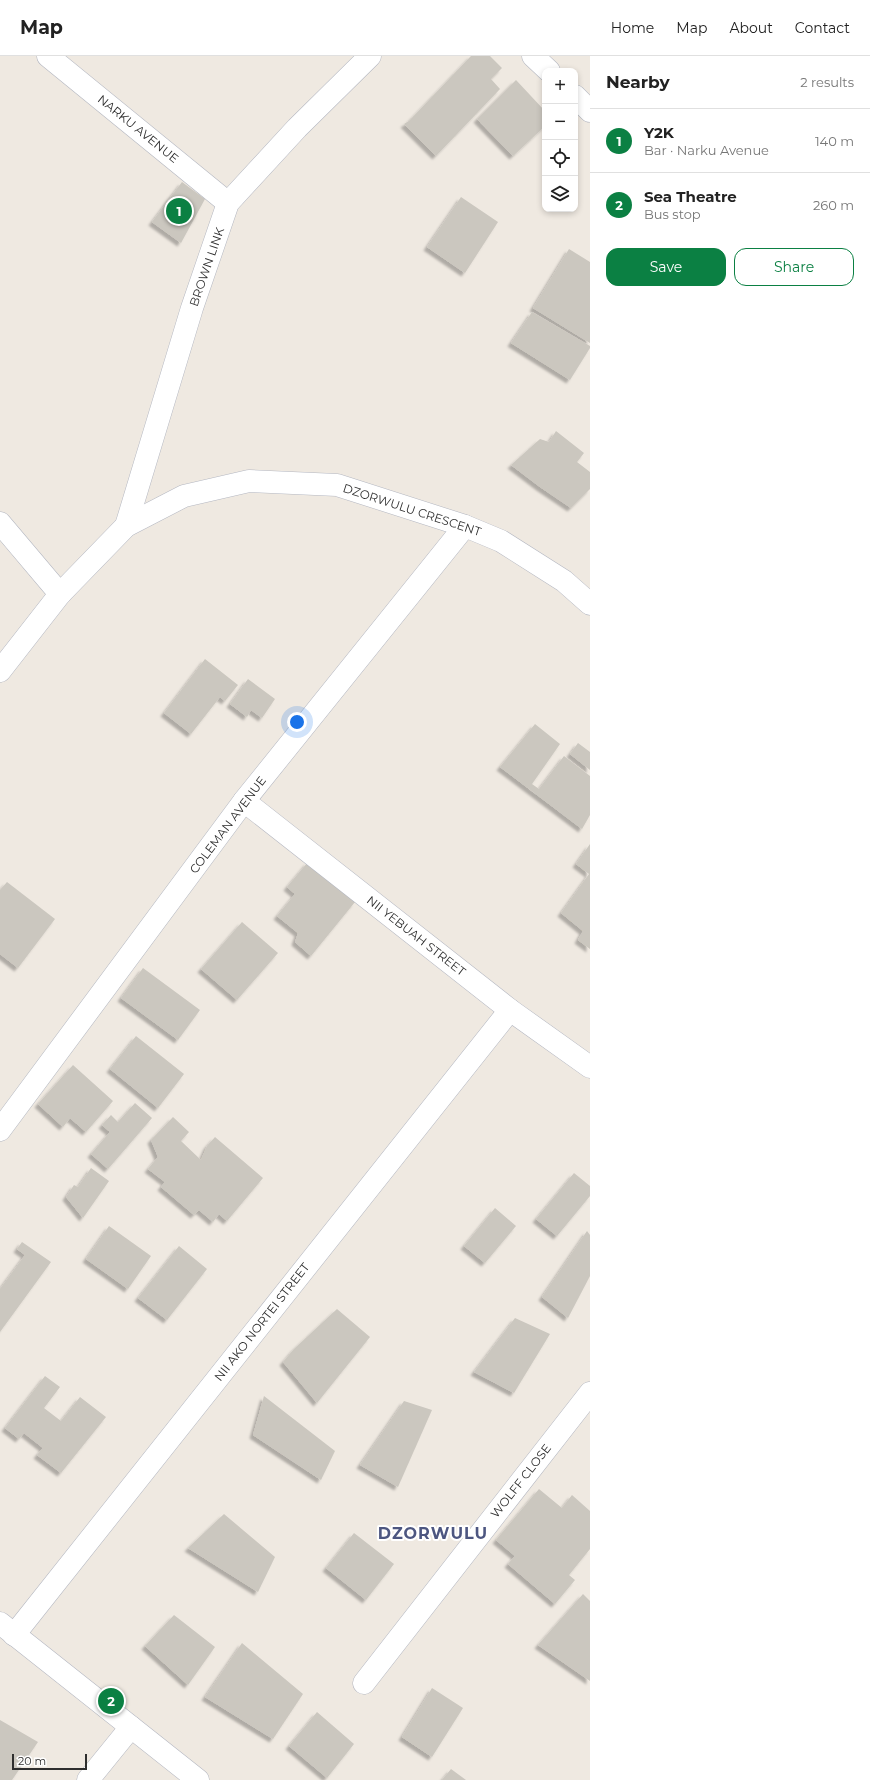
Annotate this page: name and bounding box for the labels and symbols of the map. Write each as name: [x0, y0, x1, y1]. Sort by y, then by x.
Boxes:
street label: NARKU AVENUE: [95, 91, 182, 166]
pin: 1: [166, 196, 192, 226]
street label: BROWN LINK: [186, 225, 227, 308]
street label: DZORWULU CRESCENT: [341, 480, 483, 539]
your location: [287, 712, 307, 732]
street label: COLEMAN AVENUE: [186, 773, 269, 876]
street label: NII YEBUAH STREET: [364, 892, 469, 979]
street label: NII AKO NORTEI STREET: [211, 1260, 312, 1384]
street label: WOLFF CLOSE: [487, 1441, 554, 1521]
district label: DZORWULU: [378, 1524, 488, 1543]
pin: 2: [98, 1686, 124, 1716]
scale bar: [12, 1752, 87, 1771]

